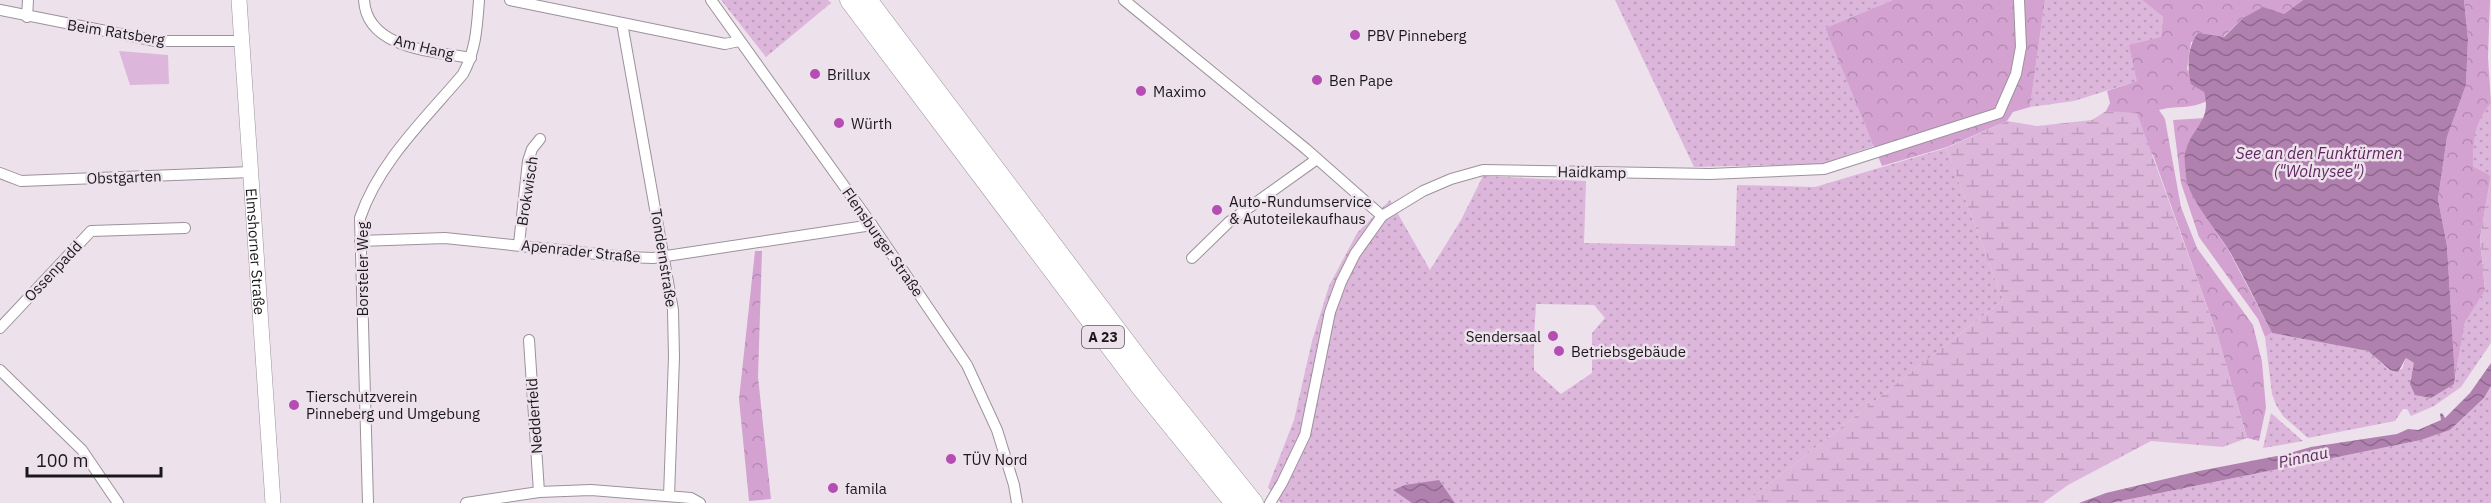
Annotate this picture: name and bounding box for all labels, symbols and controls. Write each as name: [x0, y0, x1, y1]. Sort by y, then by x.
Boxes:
street label: Beim Ratsberg: [66, 15, 166, 49]
place label: PBV Pinneberg: [1367, 26, 1466, 45]
marker: PBV Pinneberg: [1348, 28, 1362, 42]
street label: Am Hang: [392, 30, 456, 64]
place label: Brillux: [827, 65, 871, 84]
marker: Brillux: [808, 67, 822, 81]
place label: Ben Pape: [1329, 71, 1393, 90]
marker: Ben Pape: [1310, 73, 1324, 87]
place label: Maximo: [1153, 82, 1206, 101]
marker: Maximo: [1134, 84, 1148, 98]
place label: Würth: [851, 114, 892, 133]
marker: Würth: [832, 116, 846, 130]
water label: See an den Funktürmen ("Wolnysee"): [2236, 143, 2403, 181]
street label: Brokwisch: [512, 155, 542, 227]
street label: Haidkamp: [1557, 162, 1627, 182]
street label: Obstgarten: [86, 166, 162, 188]
street label: Flensburger Straße: [838, 184, 928, 300]
street label: Elmshorner Straße: [242, 187, 270, 315]
place label: Auto-Rundumservice & Autoteilekaufhaus: [1229, 192, 1372, 228]
marker: Auto-Rundumservice & Autoteilekaufhaus: [1210, 203, 1224, 217]
street label: Tondernstraße: [647, 207, 681, 309]
street label: Borsteler Weg: [353, 221, 372, 317]
street label: Apenrader Straße: [520, 235, 642, 267]
street label: Ossenpadd: [20, 237, 86, 305]
road number: A 23: [1082, 326, 1124, 348]
place label: Sendersaal: [1466, 327, 1541, 346]
marker: Sendersaal: [1546, 329, 1560, 343]
place label: Betriebsgebäude: [1571, 342, 1686, 361]
marker: Betriebsgebäude: [1552, 344, 1566, 358]
street label: Nedderfeld: [522, 378, 546, 454]
place label: Tierschutzverein Pinneberg und Umgebung: [306, 387, 480, 423]
marker: Tierschutzverein Pinneberg und Umgebung: [287, 398, 301, 412]
scale bar: [27, 440, 160, 478]
water label: Pinnau: [2276, 442, 2330, 472]
text: 100 m: [36, 449, 88, 472]
place label: TÜV Nord: [963, 450, 1028, 469]
marker: TÜV Nord: [944, 452, 958, 466]
place label: famila: [845, 479, 887, 498]
marker: famila: [826, 481, 840, 495]

